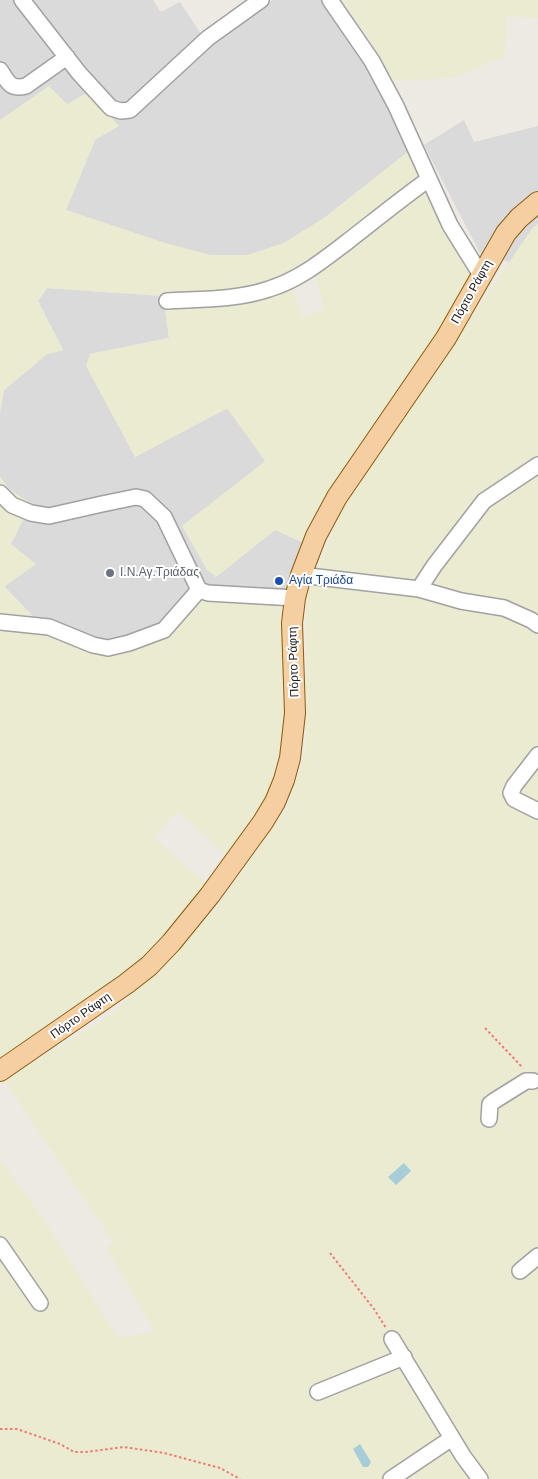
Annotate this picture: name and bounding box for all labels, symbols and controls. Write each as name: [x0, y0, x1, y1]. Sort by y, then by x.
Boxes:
street label: Πόρτο Ράφτη: [449, 258, 495, 326]
place label: Ι.Ν.Αγ.Τριάδας: [120, 566, 199, 580]
marker: Ι.Ν.Αγ.Τριάδας: [104, 567, 116, 579]
place label: Αγία Τριάδα: [289, 574, 353, 588]
marker: Αγία Τριάδα: [273, 575, 285, 587]
street label: Πόρτο Ράφτη: [286, 626, 302, 698]
street label: Πόρτο Ράφτη: [48, 990, 114, 1042]

